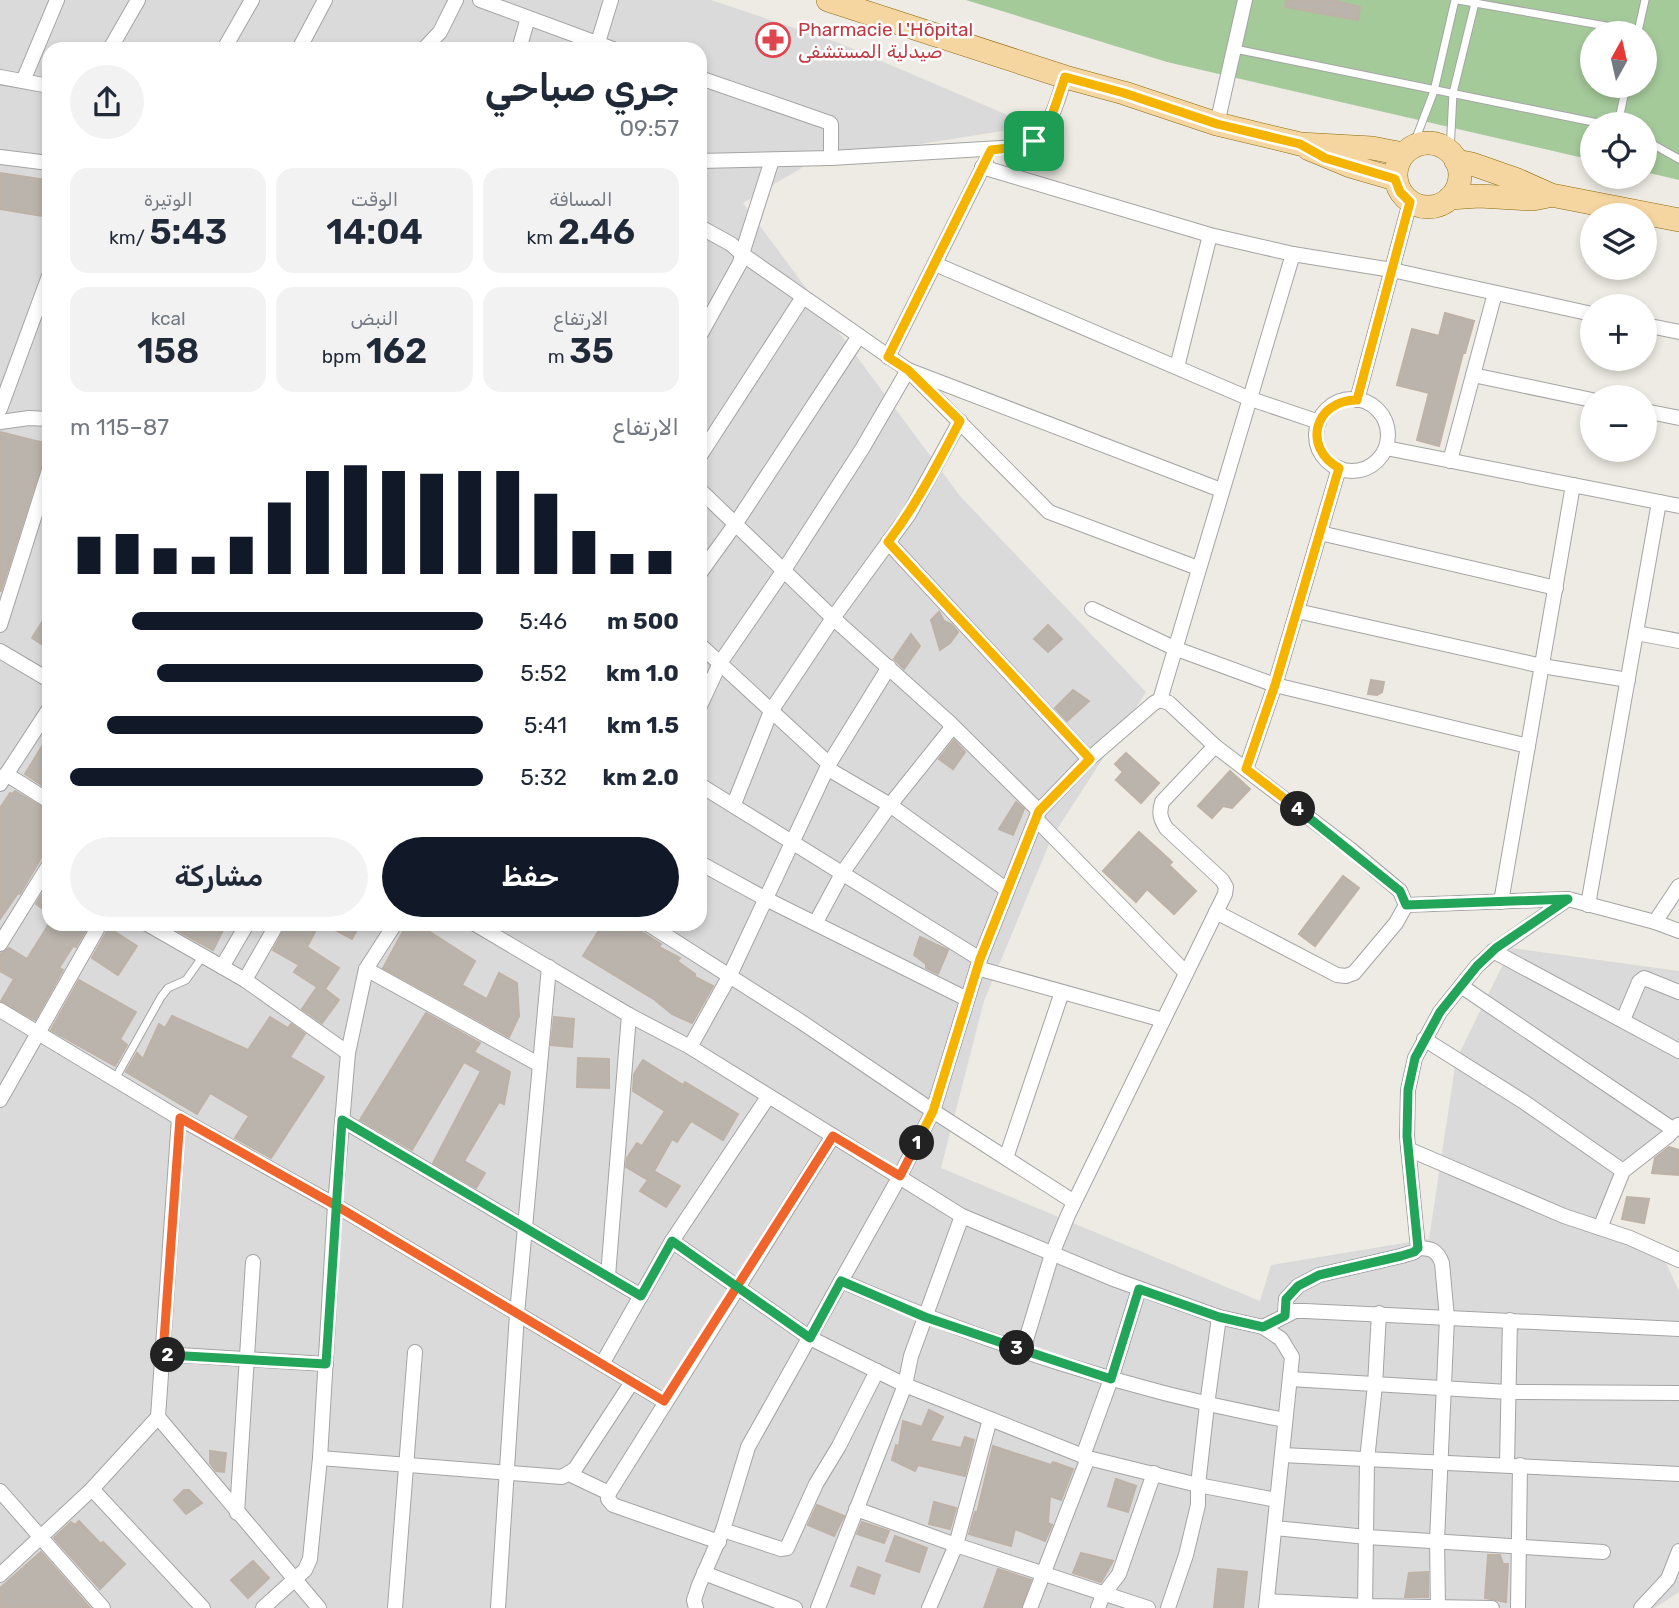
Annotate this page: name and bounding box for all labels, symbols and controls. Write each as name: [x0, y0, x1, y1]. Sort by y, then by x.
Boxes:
place label: Pharmacie L'Hôpital صيدلية المستشفى: [798, 18, 973, 63]
pharmacy icon: Pharmacie L'Hôpital صيدلية المستشفى: [754, 21, 792, 59]
north arrow: [1580, 21, 1657, 98]
map controls: [1580, 21, 1657, 462]
button: share: [70, 65, 144, 139]
text: جري صباحي: [485, 65, 679, 111]
pin: [1004, 111, 1064, 171]
button: locate: [1580, 112, 1657, 189]
text: 09:57: [619, 114, 679, 142]
icon: arrive: [1015, 122, 1053, 160]
text: الوتيرة: [144, 188, 193, 211]
text: الوقت: [351, 188, 398, 211]
text: المسافة: [549, 188, 612, 211]
button: layers: [1580, 203, 1657, 280]
text: 5:43: [149, 211, 227, 253]
text: 14:04: [326, 211, 423, 253]
text: 2.46: [558, 211, 635, 253]
text: /km: [109, 226, 149, 249]
text: km: [527, 226, 558, 249]
button: +: [1580, 294, 1657, 371]
text: kcal: [151, 307, 186, 330]
text: النبض: [351, 307, 398, 330]
text: الارتفاع: [553, 307, 608, 330]
text: 158: [137, 330, 199, 372]
text: 162: [366, 330, 427, 372]
text: 35: [569, 330, 614, 372]
text: bpm: [322, 345, 366, 368]
text: m: [548, 345, 569, 368]
button: −: [1580, 385, 1657, 462]
text: 87–115 m: [70, 413, 169, 441]
text: الارتفاع: [613, 413, 679, 441]
text: 5:46: [519, 607, 567, 635]
text: 500 m: [607, 607, 679, 635]
text: 5:52: [520, 659, 567, 687]
text: 1.0 km: [606, 659, 679, 687]
text: 5:41: [524, 711, 567, 739]
text: 1.5 km: [607, 711, 679, 739]
text: 5:32: [520, 763, 567, 791]
text: 2.0 km: [603, 763, 679, 791]
pin: 4: [1280, 792, 1316, 826]
text: 4: [1291, 797, 1304, 820]
button: مشاركة: [70, 837, 368, 917]
button: حفظ: [382, 837, 679, 917]
pin: 1: [900, 1126, 934, 1160]
text: 1: [912, 1131, 921, 1154]
pin: 3: [1000, 1330, 1034, 1366]
text: 3: [1010, 1336, 1023, 1359]
pin: 2: [150, 1338, 186, 1372]
text: 2: [161, 1343, 174, 1366]

